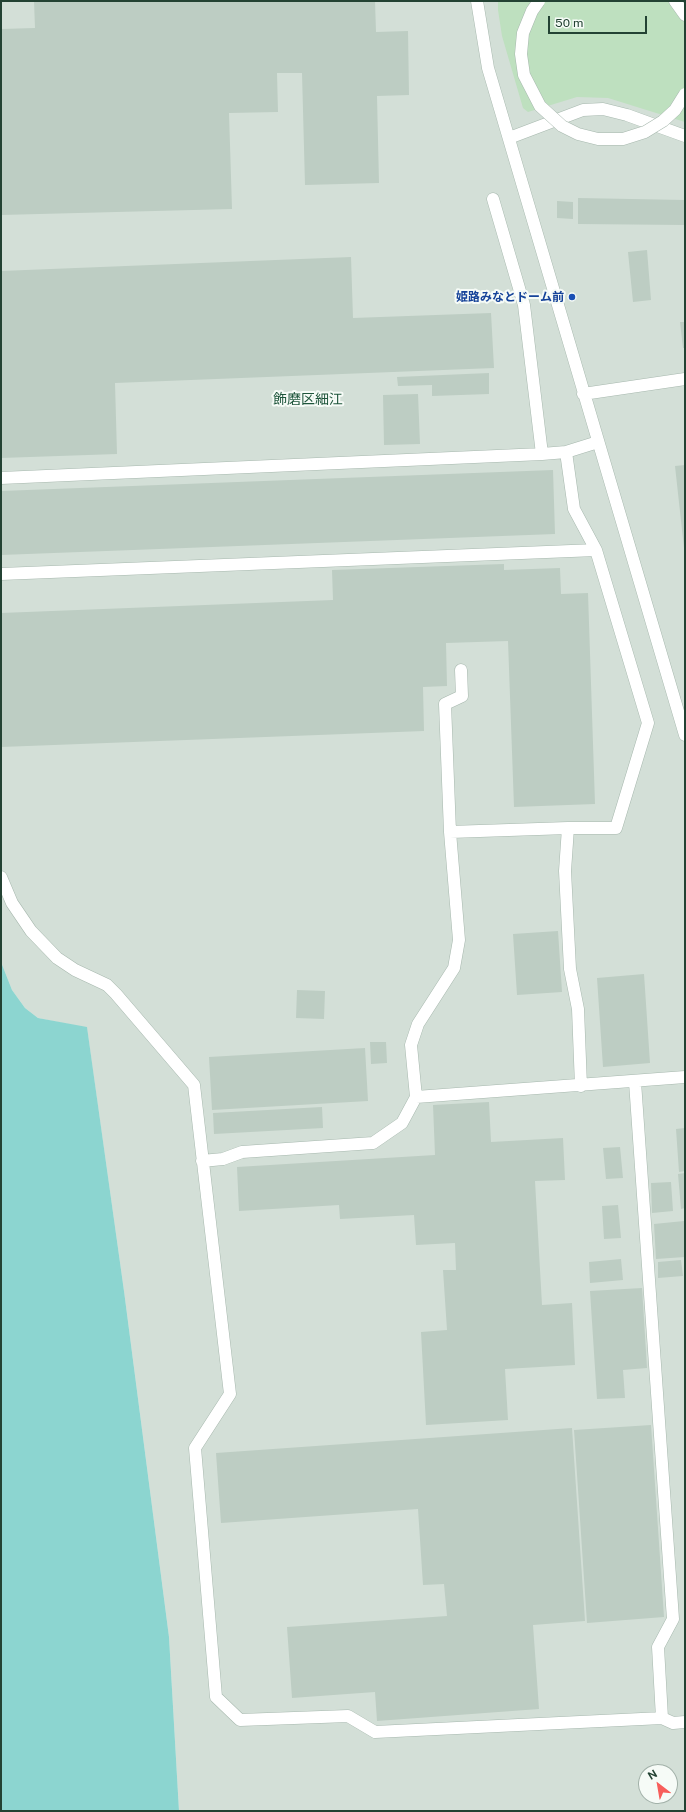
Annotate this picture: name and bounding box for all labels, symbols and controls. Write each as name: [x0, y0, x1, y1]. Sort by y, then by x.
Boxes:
scale bar: [550, 8, 649, 34]
text: 50 m: [555, 16, 583, 30]
place label: 姫路みなとドーム前: [456, 290, 564, 304]
marker: 姫路みなとドーム前: [567, 292, 577, 302]
district label: 飾磨区細江: [273, 392, 343, 408]
north arrow: [638, 1764, 678, 1804]
text: N: [646, 1767, 659, 1782]

